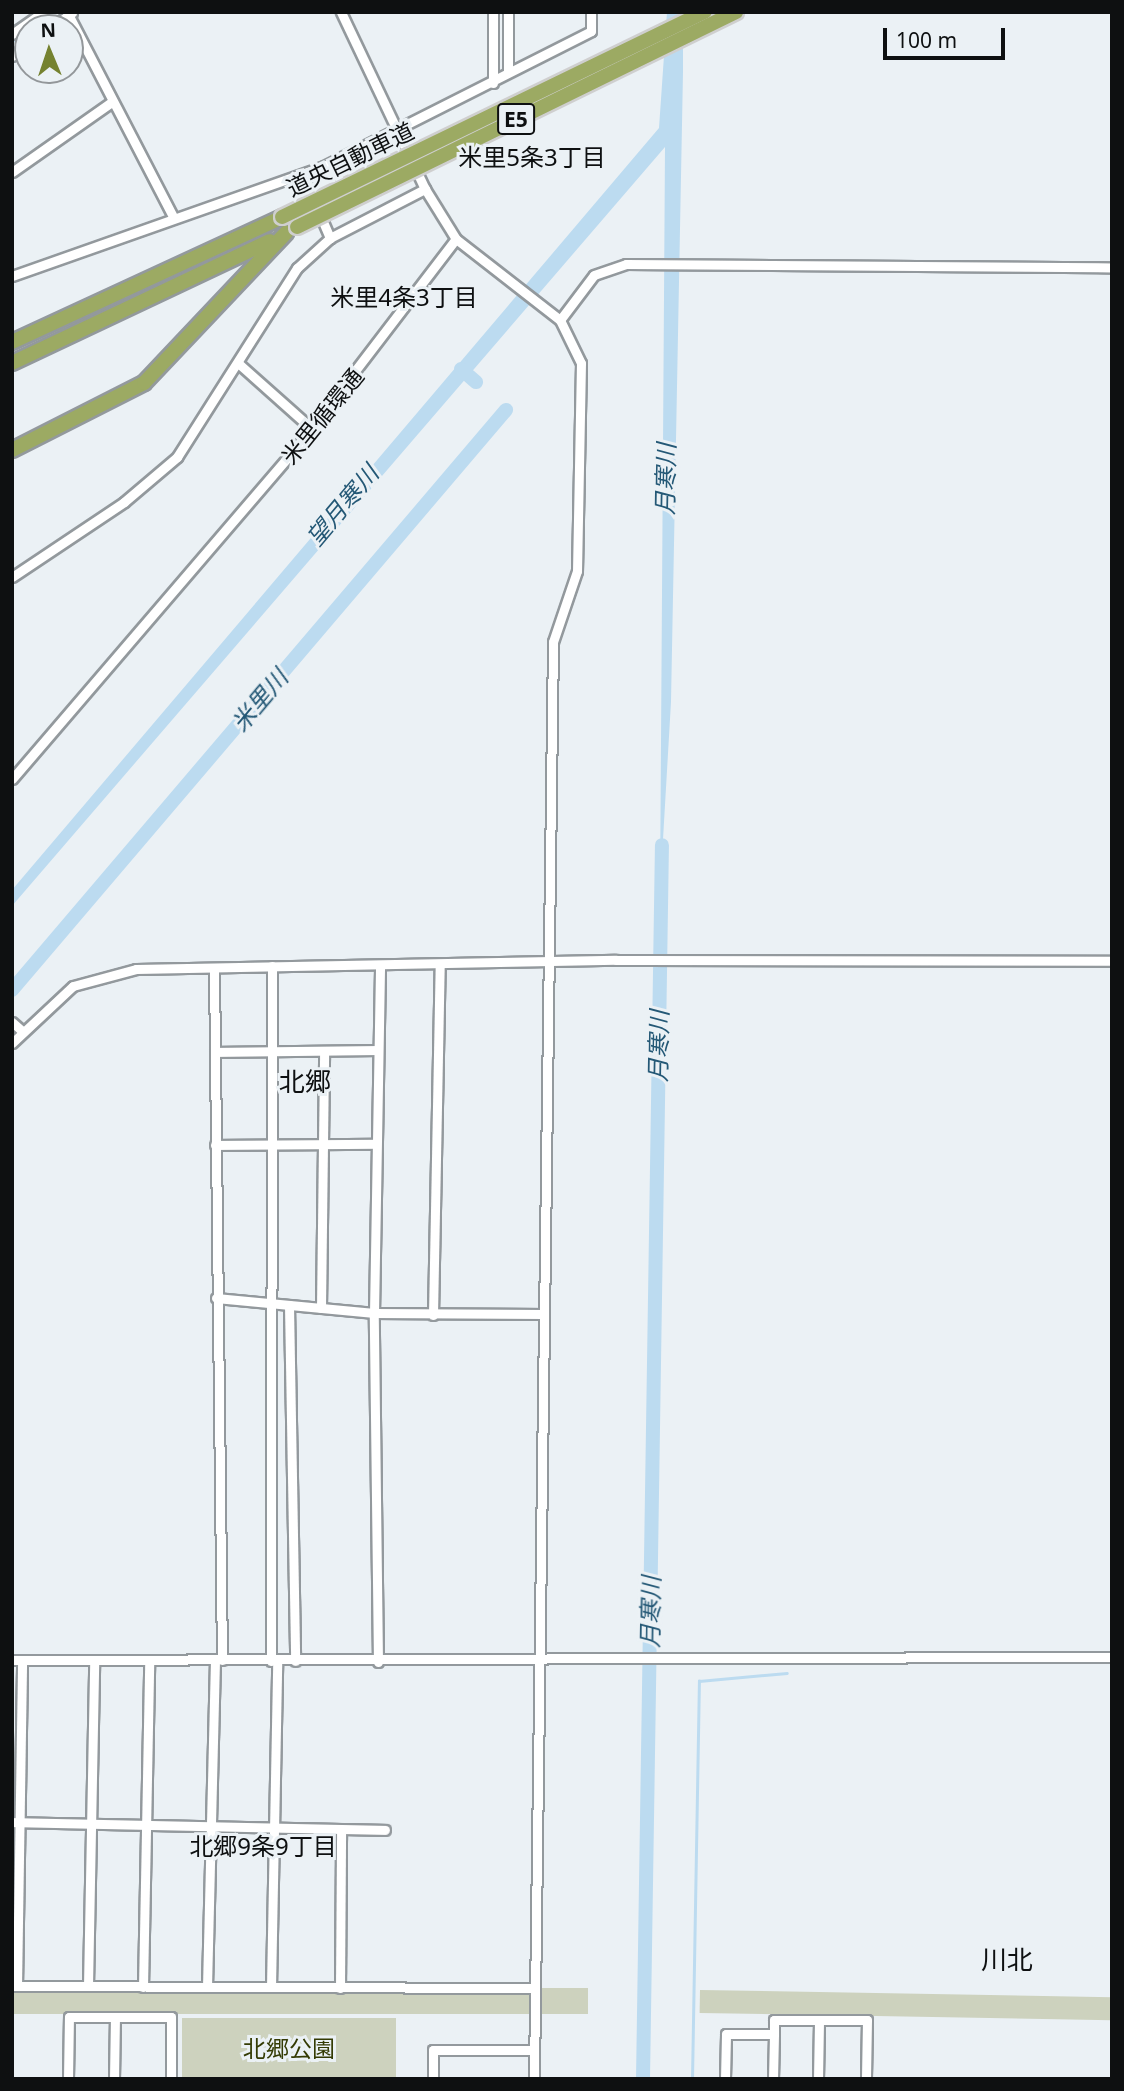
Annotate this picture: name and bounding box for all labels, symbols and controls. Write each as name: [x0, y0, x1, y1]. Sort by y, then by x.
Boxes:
north arrow: [14, 14, 84, 84]
scale bar: [886, 14, 1009, 58]
text: N: [40, 17, 57, 43]
text: 100 m: [896, 26, 957, 54]
road number: E5: [497, 102, 535, 136]
street label: 道央自動車道: [282, 116, 418, 202]
district label: 米里5条3丁目: [458, 143, 606, 171]
district label: 米里4条3丁目: [330, 283, 478, 311]
street label: 米里循環通: [275, 363, 369, 469]
water label: 月寒川: [650, 443, 680, 515]
water label: 望月寒川: [300, 459, 384, 551]
water label: 米里川: [225, 663, 293, 737]
water label: 月寒川: [643, 1010, 673, 1082]
district label: 北郷: [279, 1066, 331, 1098]
water label: 月寒川: [635, 1576, 665, 1648]
district label: 北郷9条9丁目: [189, 1832, 337, 1860]
district label: 川北: [981, 1944, 1033, 1976]
park label: 北郷公園: [243, 2034, 335, 2062]

